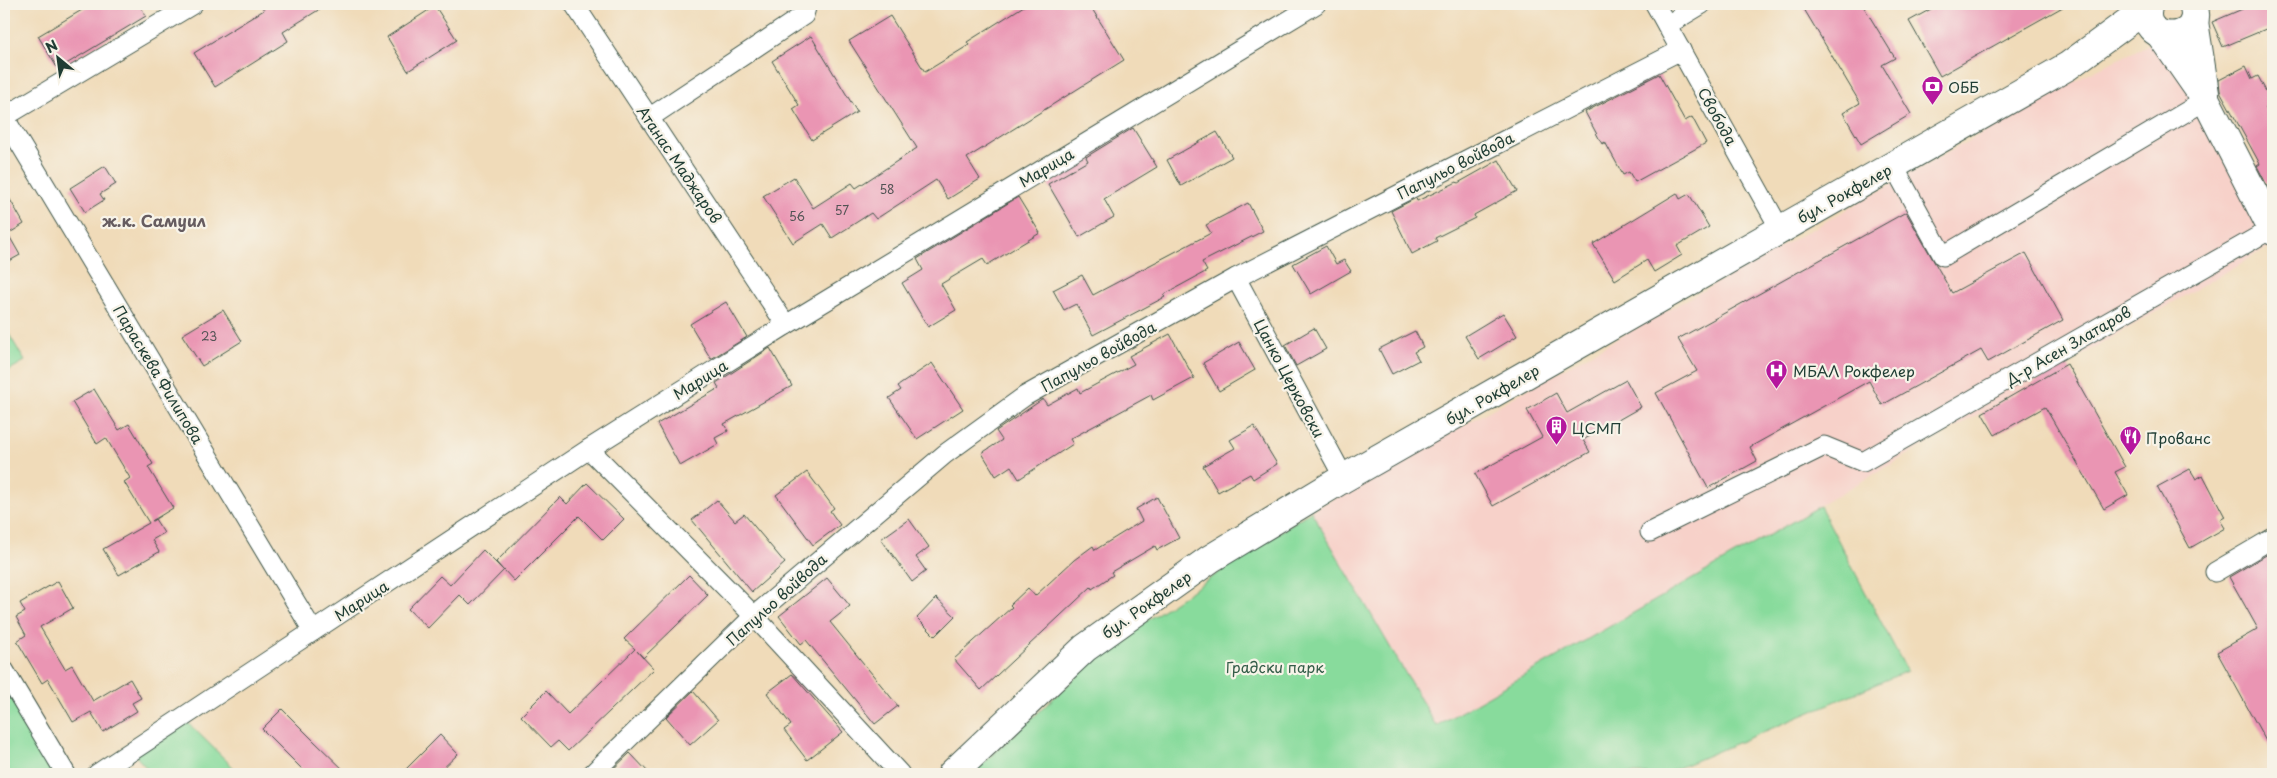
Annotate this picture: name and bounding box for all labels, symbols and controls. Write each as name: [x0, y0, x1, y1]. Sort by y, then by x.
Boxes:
north arrow: [32, 32, 82, 82]
text: N: [42, 34, 61, 58]
bank icon: ОББ: [1920, 74, 1944, 105]
place label: ОББ: [1948, 75, 1979, 98]
street label: Свобода: [1693, 83, 1744, 150]
street label: Атанас Маджаров: [632, 101, 728, 227]
street label: Папульо войвода: [1393, 125, 1518, 204]
street label: Марица: [1014, 141, 1078, 192]
street label: бул. Рокфелер: [1793, 157, 1896, 228]
house number: 58: [879, 180, 895, 198]
house number: 57: [835, 201, 849, 219]
house number: 56: [789, 207, 805, 225]
district label: ж.к. Самуил: [102, 208, 206, 232]
street label: Параскева Филипова: [108, 300, 210, 448]
street label: Д-р Асен Златаров: [2000, 300, 2135, 391]
street label: Папульо войвода: [1036, 314, 1160, 397]
street label: Цанко Церковски: [1249, 315, 1331, 441]
house number: 23: [201, 327, 217, 345]
street label: Марица: [668, 353, 732, 405]
street label: бул. Рокфелер: [1441, 358, 1543, 430]
hospital icon: МБАЛ Рокфелер: [1765, 358, 1789, 389]
place label: МБАЛ Рокфелер: [1793, 359, 1915, 382]
building icon: ЦСМП: [1544, 415, 1568, 446]
place label: ЦСМП: [1572, 416, 1622, 439]
restaurant icon: Прованс: [2118, 425, 2142, 456]
place label: Прованс: [2146, 426, 2211, 449]
street label: Папульо войвода: [721, 547, 832, 651]
street label: бул. Рокфелер: [1096, 564, 1196, 644]
street label: Марица: [329, 574, 393, 626]
park label: Градски парк: [1226, 655, 1324, 678]

